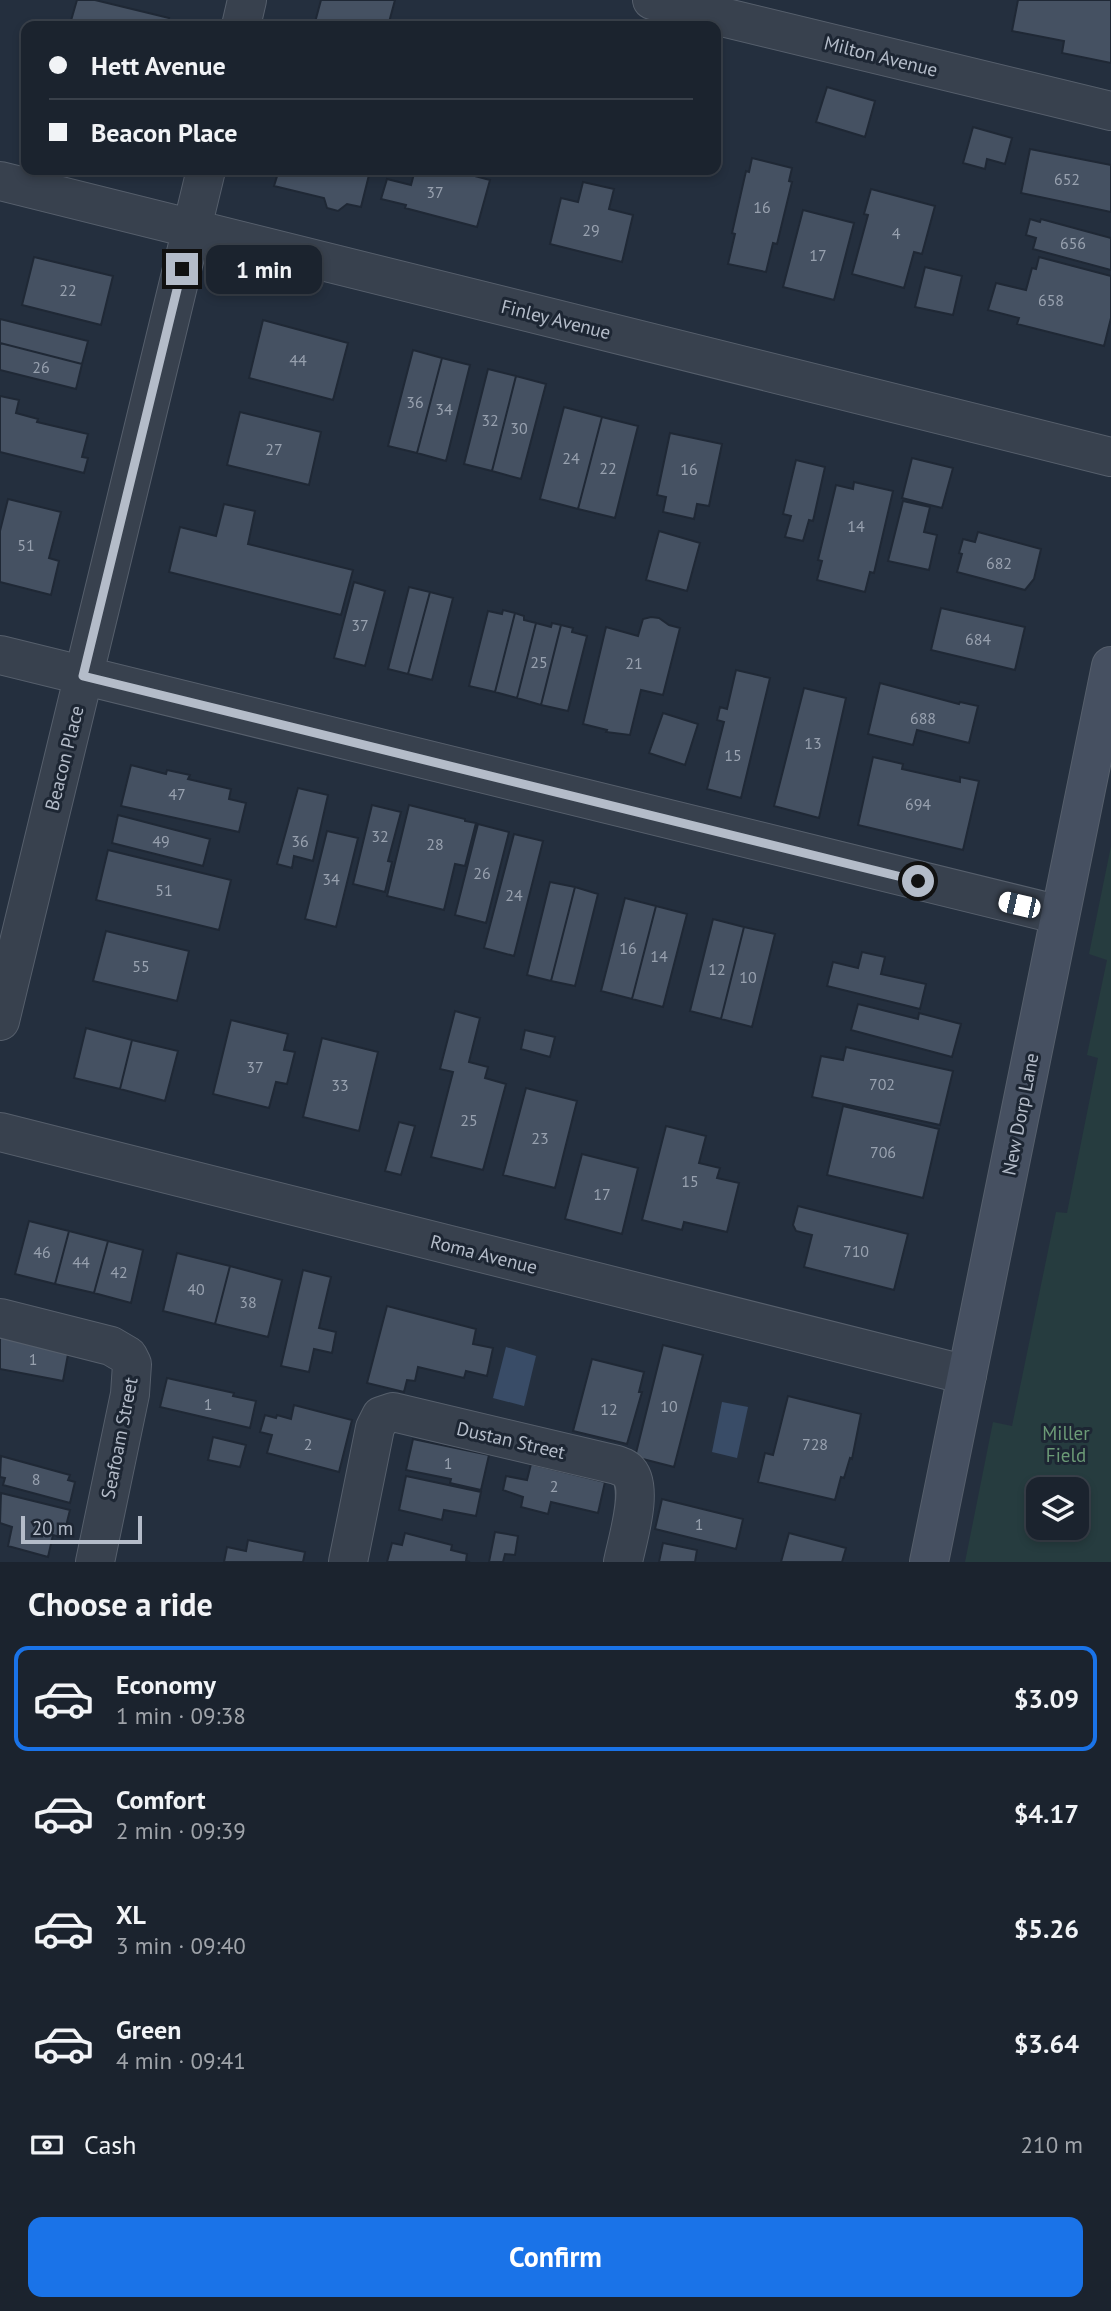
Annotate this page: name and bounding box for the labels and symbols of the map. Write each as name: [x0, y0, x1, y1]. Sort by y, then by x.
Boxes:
street label: Milton Avenue: [822, 30, 940, 82]
house number: 652: [1054, 169, 1080, 189]
house number: 37: [426, 182, 444, 202]
house number: 16: [753, 197, 771, 217]
house number: 29: [582, 220, 600, 240]
house number: 4: [892, 223, 901, 243]
house number: 656: [1060, 233, 1086, 253]
callout: 1 min: [206, 244, 322, 294]
house number: 17: [809, 245, 827, 265]
route end: [166, 253, 198, 285]
house number: 22: [59, 280, 77, 300]
house number: 658: [1038, 290, 1064, 310]
street label: Finley Avenue: [499, 294, 613, 344]
house number: 44: [289, 350, 307, 370]
house number: 26: [32, 357, 50, 377]
house number: 36: [406, 392, 424, 412]
house number: 34: [435, 399, 453, 419]
house number: 32: [481, 410, 499, 430]
house number: 30: [510, 418, 528, 438]
house number: 27: [265, 439, 283, 459]
house number: 24: [562, 448, 580, 468]
house number: 22: [599, 458, 617, 478]
house number: 16: [680, 459, 698, 479]
house number: 14: [847, 516, 865, 536]
house number: 51: [17, 535, 35, 555]
house number: 682: [986, 553, 1012, 573]
house number: 37: [351, 615, 369, 635]
house number: 684: [965, 629, 991, 649]
house number: 25: [530, 652, 548, 672]
house number: 21: [625, 653, 643, 673]
street label: Beacon Place: [39, 703, 89, 813]
house number: 688: [910, 708, 936, 728]
house number: 13: [804, 733, 822, 753]
house number: 15: [724, 745, 742, 765]
house number: 47: [168, 784, 186, 804]
house number: 694: [905, 794, 931, 814]
house number: 32: [371, 826, 389, 846]
house number: 49: [152, 831, 170, 851]
house number: 36: [291, 831, 309, 851]
house number: 28: [426, 834, 444, 854]
house number: 26: [473, 863, 491, 883]
route start: [902, 865, 934, 897]
house number: 34: [322, 869, 340, 889]
house number: 51: [155, 880, 173, 900]
house number: 24: [505, 885, 523, 905]
car: [997, 890, 1042, 920]
house number: 16: [619, 938, 637, 958]
house number: 14: [650, 946, 668, 966]
house number: 55: [132, 956, 150, 976]
house number: 12: [708, 959, 726, 979]
house number: 10: [739, 967, 757, 987]
street label: New Dorp Lane: [996, 1051, 1044, 1177]
house number: 37: [246, 1057, 264, 1077]
house number: 702: [869, 1074, 895, 1094]
house number: 33: [331, 1075, 349, 1095]
house number: 25: [460, 1110, 478, 1130]
house number: 23: [531, 1128, 549, 1148]
house number: 706: [870, 1142, 896, 1162]
house number: 15: [681, 1171, 699, 1191]
house number: 17: [593, 1184, 611, 1204]
street label: Roma Avenue: [428, 1229, 540, 1279]
house number: 710: [843, 1241, 869, 1261]
house number: 46: [33, 1242, 51, 1262]
house number: 44: [72, 1252, 90, 1272]
house number: 42: [110, 1262, 128, 1282]
house number: 40: [187, 1279, 205, 1299]
house number: 38: [239, 1292, 257, 1312]
house number: 1: [29, 1349, 37, 1369]
street label: Seafoam Street: [95, 1374, 143, 1501]
house number: 1: [204, 1394, 212, 1414]
house number: 10: [660, 1396, 678, 1416]
house number: 12: [600, 1399, 618, 1419]
street label: Dustan Street: [454, 1416, 568, 1464]
park label: Miller Field: [1042, 1421, 1090, 1467]
house number: 2: [304, 1434, 312, 1454]
house number: 728: [802, 1434, 828, 1454]
house number: 1: [444, 1453, 452, 1473]
house number: 8: [32, 1469, 40, 1489]
house number: 2: [550, 1476, 558, 1496]
scale bar: [21, 1513, 142, 1545]
house number: 1: [695, 1514, 703, 1534]

